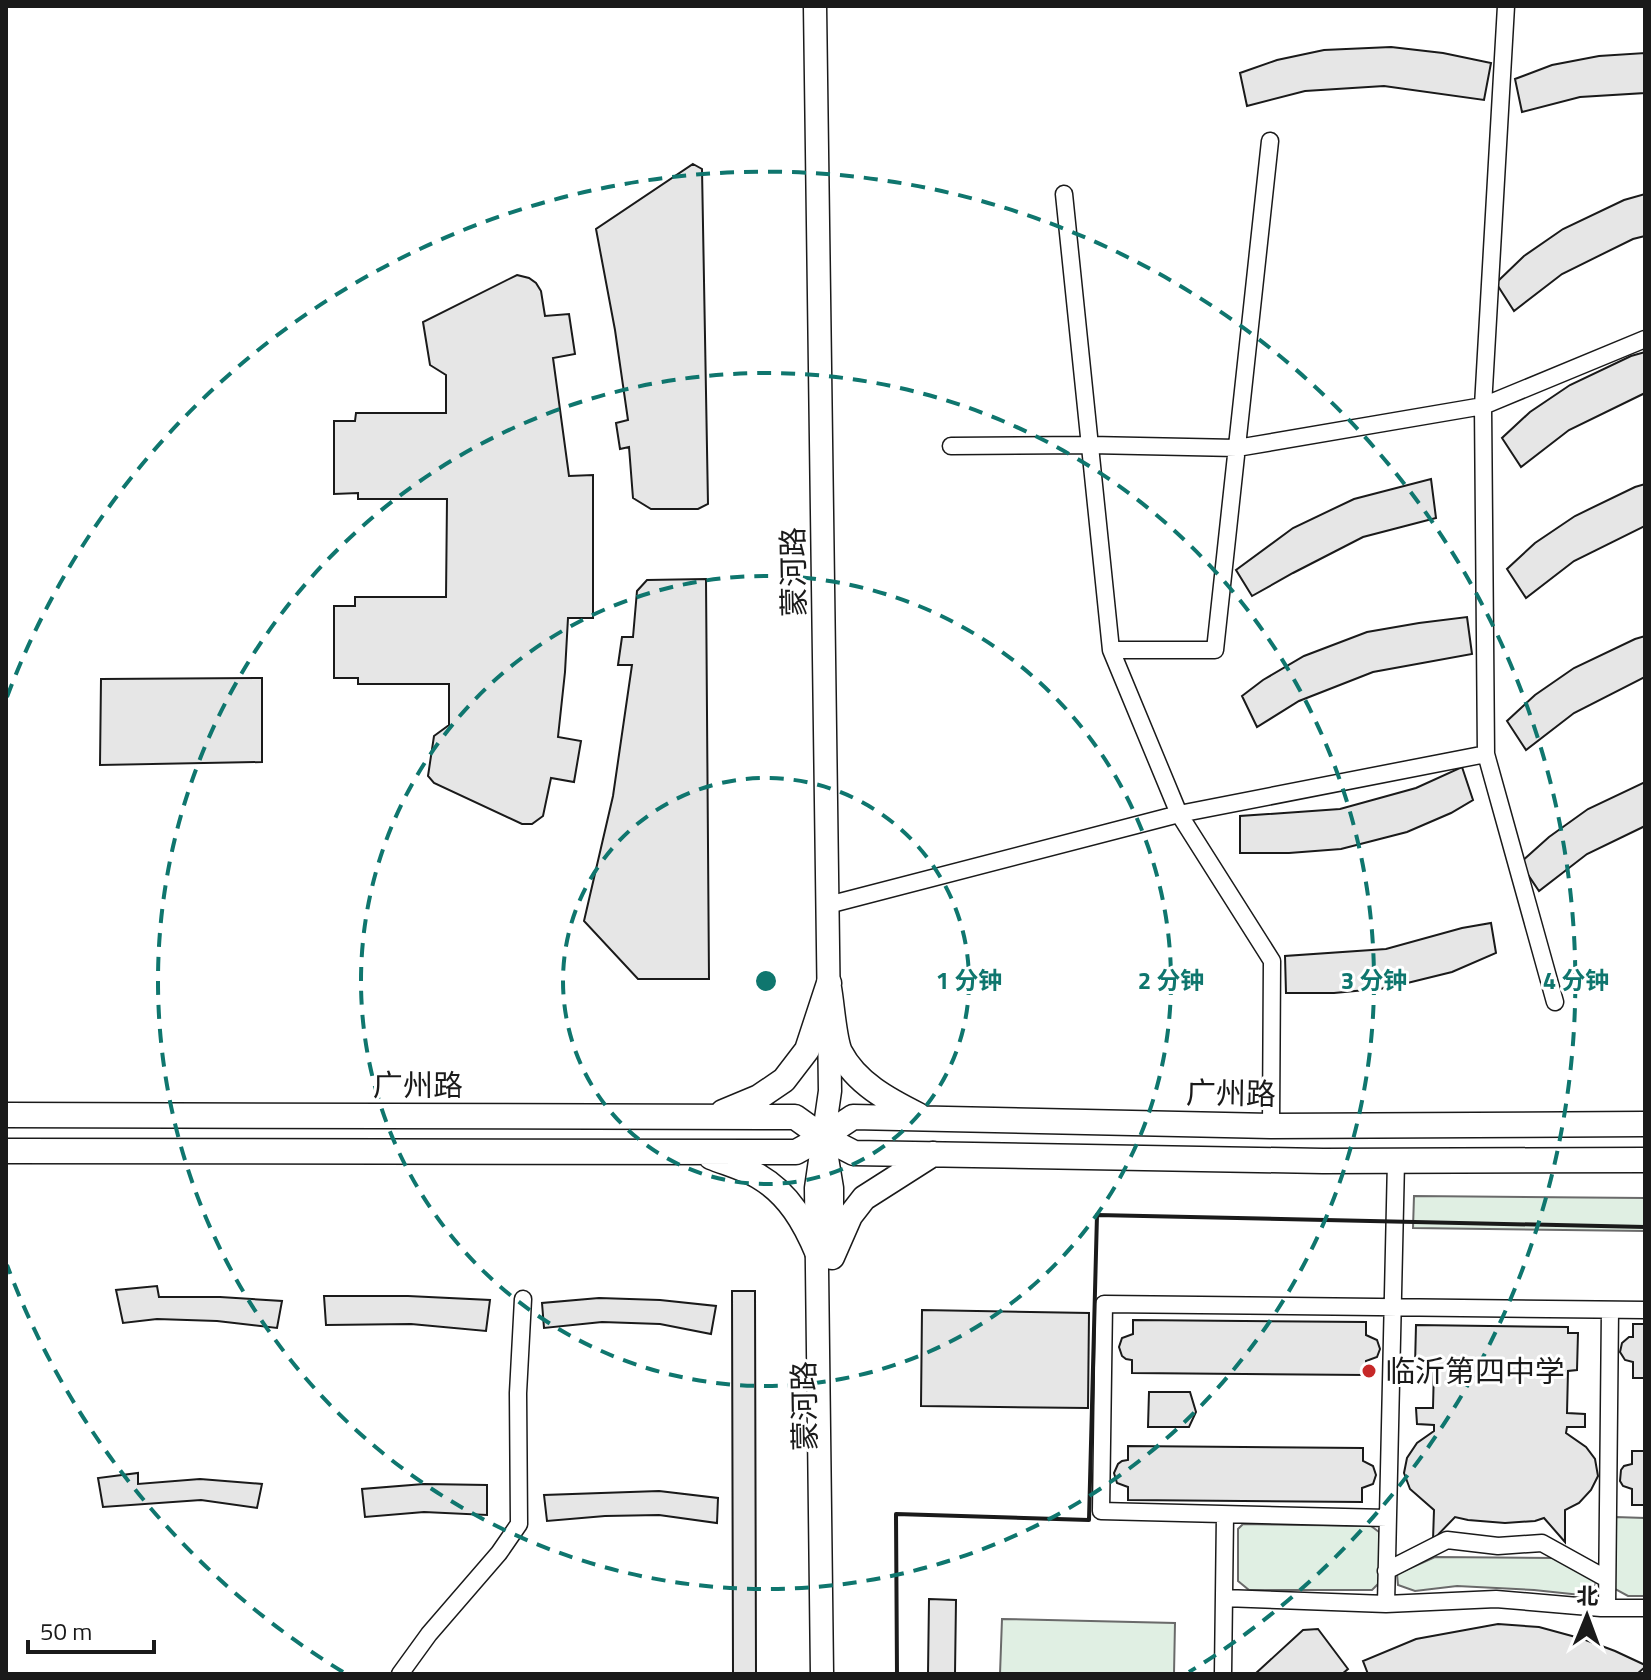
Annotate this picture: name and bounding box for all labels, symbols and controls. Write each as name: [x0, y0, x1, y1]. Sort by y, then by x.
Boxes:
street label: 蒙河路: [769, 527, 817, 617]
text: 1 分钟: [936, 962, 1002, 998]
text: 2 分钟: [1138, 962, 1204, 998]
text: 3 分钟: [1341, 962, 1407, 998]
text: 4 分钟: [1543, 962, 1609, 998]
centre of rings: [752, 967, 780, 995]
street label: 广州路: [373, 1062, 463, 1108]
street label: 广州路: [1186, 1069, 1276, 1117]
place label: 临沂第四中学: [1385, 1348, 1565, 1394]
street label: 蒙河路: [780, 1361, 828, 1451]
marker: 临沂第四中学: [1360, 1362, 1378, 1380]
north arrow: [1547, 1576, 1627, 1656]
text: 北: [1576, 1579, 1599, 1613]
scale bar: [28, 1604, 154, 1654]
text: 50 m: [40, 1613, 92, 1649]

